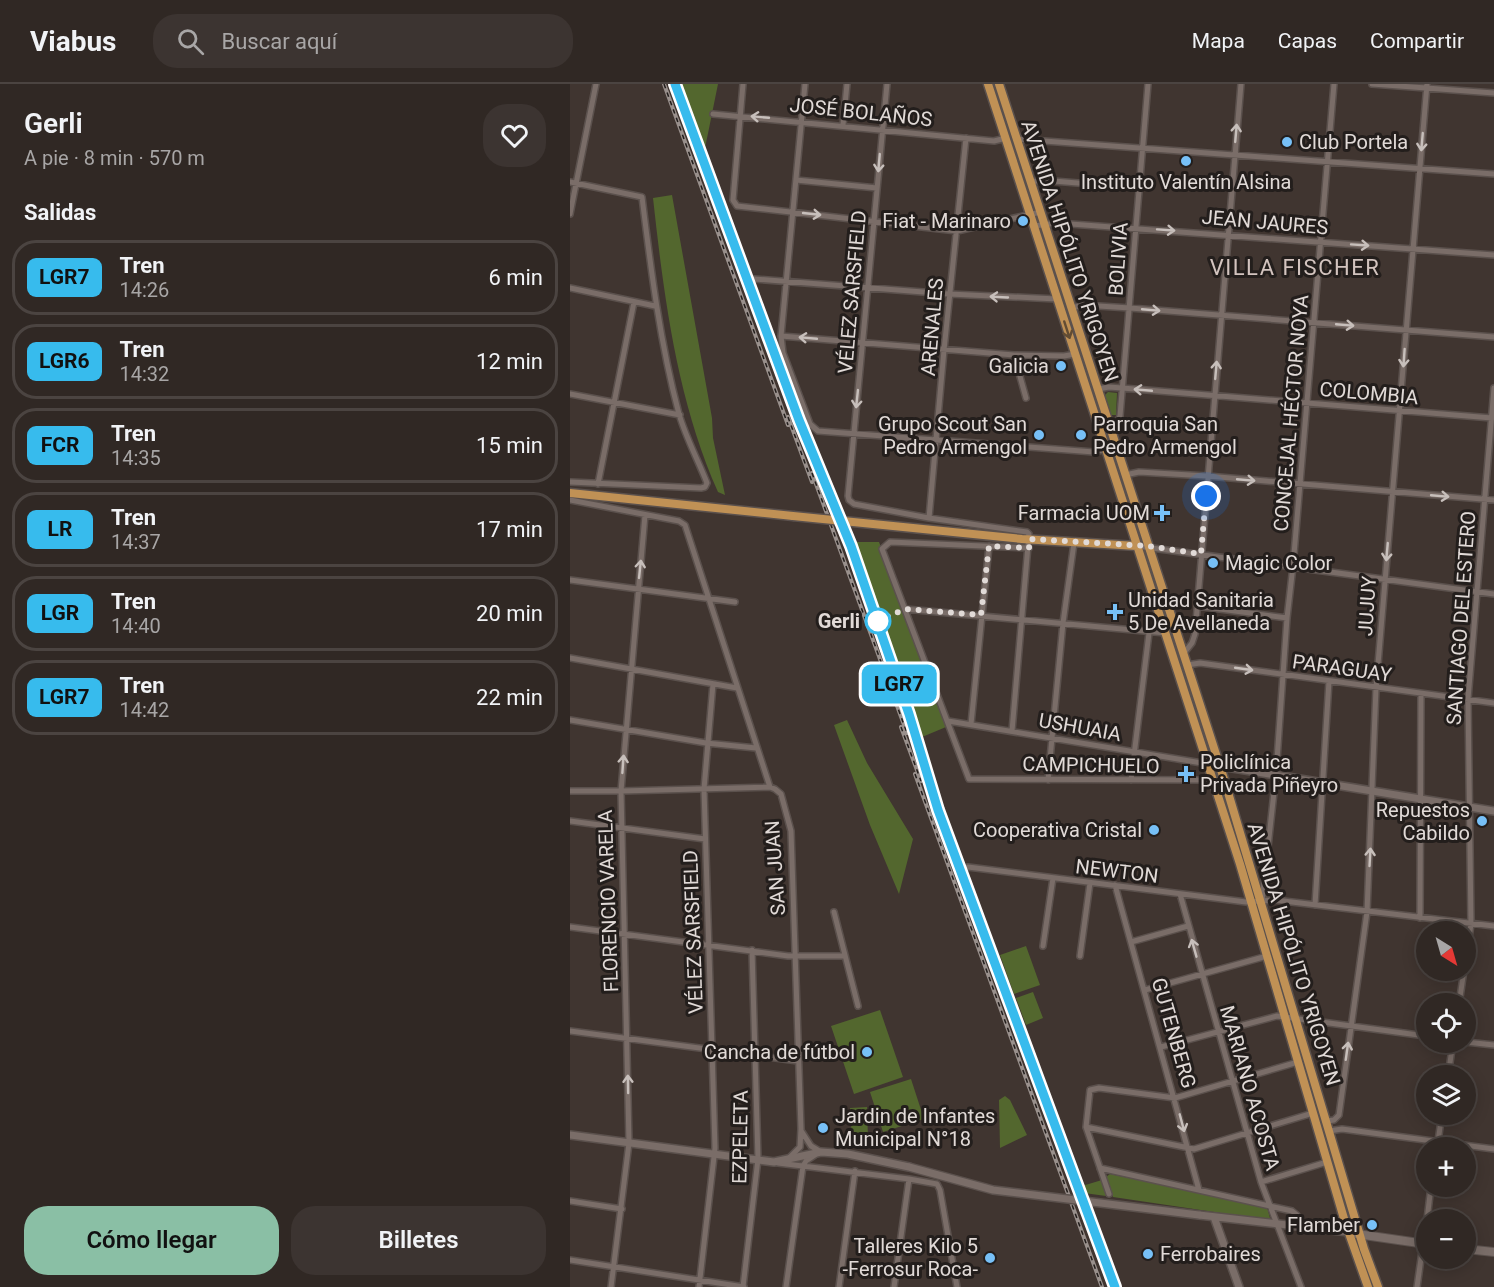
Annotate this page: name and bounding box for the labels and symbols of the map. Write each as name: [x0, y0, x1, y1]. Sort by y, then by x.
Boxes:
street label: JOSÉ BOLAÑOS: [789, 93, 934, 131]
one-way arrow: [750, 111, 770, 122]
street label: AVENIDA HIPÓLITO YRIGOYEN: [1016, 117, 1124, 385]
one-way arrow: [1231, 124, 1242, 144]
place label: Club Portela: [1299, 130, 1408, 154]
one-way arrow: [1416, 132, 1427, 152]
marker: Club Portela: [1280, 135, 1294, 149]
one-way arrow: [873, 153, 884, 173]
marker: Instituto Valentín Alsina: [1179, 154, 1193, 168]
place label: Instituto Valentín Alsina: [1081, 170, 1291, 194]
street label: JEAN JAURES: [1201, 205, 1329, 239]
one-way arrow: [802, 209, 822, 220]
street label: VÉLEZ SARSFIELD: [833, 209, 871, 375]
place label: Fiat - Marinaro: [882, 209, 1011, 233]
marker: Fiat - Marinaro: [1016, 214, 1030, 228]
street label: BOLIVIA: [1103, 221, 1133, 297]
one-way arrow: [1155, 225, 1175, 236]
one-way arrow: [1350, 240, 1370, 251]
district label: VILLA FISCHER: [1210, 255, 1380, 280]
street label: ARENALES: [916, 277, 948, 377]
one-way arrow: [990, 292, 1010, 303]
street label: CONCEJAL HÉCTOR NOYA: [1269, 293, 1313, 533]
one-way arrow: [1140, 305, 1160, 316]
one-way arrow: [1063, 320, 1074, 339]
one-way arrow: [1335, 320, 1355, 331]
one-way arrow: [798, 332, 818, 343]
one-way arrow: [1398, 347, 1409, 367]
place label: Galicia: [989, 354, 1049, 378]
marker: Galicia: [1054, 359, 1068, 373]
one-way arrow: [1211, 360, 1222, 380]
street label: COLOMBIA: [1319, 377, 1419, 409]
one-way arrow: [1133, 384, 1153, 395]
one-way arrow: [851, 389, 862, 409]
place label: Grupo Scout San Pedro Armengol: [878, 412, 1027, 459]
place label: Parroquia San Pedro Armengol: [1093, 412, 1237, 459]
marker: Grupo Scout San Pedro Armengol: [1032, 428, 1046, 442]
marker: Parroquia San Pedro Armengol: [1074, 428, 1088, 442]
one-way arrow: [1236, 475, 1256, 486]
your location: [1191, 481, 1221, 511]
one-way arrow: [1430, 491, 1450, 502]
place label: Farmacia UOM: [1018, 501, 1150, 525]
marker: Farmacia UOM: [1155, 506, 1169, 520]
street label: SANTIAGO DEL ESTERO: [1442, 510, 1480, 726]
one-way arrow: [1381, 541, 1392, 561]
place label: Magic Color: [1225, 551, 1333, 575]
marker: Magic Color: [1206, 556, 1220, 570]
one-way arrow: [635, 560, 646, 580]
street label: JUJUY: [1353, 575, 1381, 637]
place label: Unidad Sanitaria 5 De Avellaneda: [1128, 588, 1274, 635]
marker: Unidad Sanitaria 5 De Avellaneda: [1106, 603, 1124, 621]
marker: Gerli: [865, 608, 891, 634]
place label: Gerli: [818, 609, 860, 633]
street label: PARAGUAY: [1291, 649, 1393, 687]
line badge: LGR7: [857, 664, 941, 704]
one-way arrow: [1234, 664, 1254, 675]
street label: USHUAIA: [1037, 708, 1123, 746]
place label: Policlínica Privada Piñeyro: [1200, 750, 1338, 797]
street label: CAMPICHUELO: [1022, 752, 1160, 778]
one-way arrow: [618, 754, 629, 774]
marker: Policlínica Privada Piñeyro: [1177, 765, 1195, 783]
place label: Repuestos Cabildo: [1376, 798, 1470, 845]
street label: FLORENCIO VARELA: [593, 809, 623, 993]
marker: Repuestos Cabildo: [1475, 814, 1489, 828]
place label: Cooperativa Cristal: [973, 818, 1142, 842]
street label: SAN JUAN: [760, 820, 790, 916]
street label: AVENIDA HIPÓLITO YRIGOYEN: [1243, 820, 1345, 1088]
marker: Cooperativa Cristal: [1147, 823, 1161, 837]
one-way arrow: [1364, 848, 1375, 868]
street label: VÉLEZ SARSFIELD: [678, 850, 708, 1014]
street label: NEWTON: [1074, 854, 1160, 888]
north arrow: [1416, 921, 1476, 981]
one-way arrow: [1188, 939, 1199, 958]
street label: GUTENBERG: [1147, 975, 1201, 1091]
street label: MARIANO ACOSTA: [1215, 1003, 1285, 1173]
place label: Cancha de fútbol: [704, 1040, 855, 1064]
one-way arrow: [1342, 1041, 1353, 1061]
marker: Cancha de fútbol: [860, 1045, 874, 1059]
one-way arrow: [622, 1075, 634, 1095]
street label: EZPELETA: [727, 1090, 753, 1184]
place label: Jardin de Infantes Municipal N°18: [835, 1104, 995, 1151]
one-way arrow: [1176, 1114, 1188, 1133]
marker: Jardin de Infantes Municipal N°18: [816, 1121, 830, 1135]
place label: Flamber: [1287, 1213, 1360, 1237]
marker: Flamber: [1365, 1218, 1379, 1232]
place label: Talleres Kilo 5 -Ferrosur Roca-: [843, 1234, 978, 1281]
place label: Ferrobaires: [1160, 1242, 1261, 1266]
marker: Ferrobaires: [1141, 1247, 1155, 1261]
marker: Talleres Kilo 5 -Ferrosur Roca-: [983, 1251, 997, 1265]

